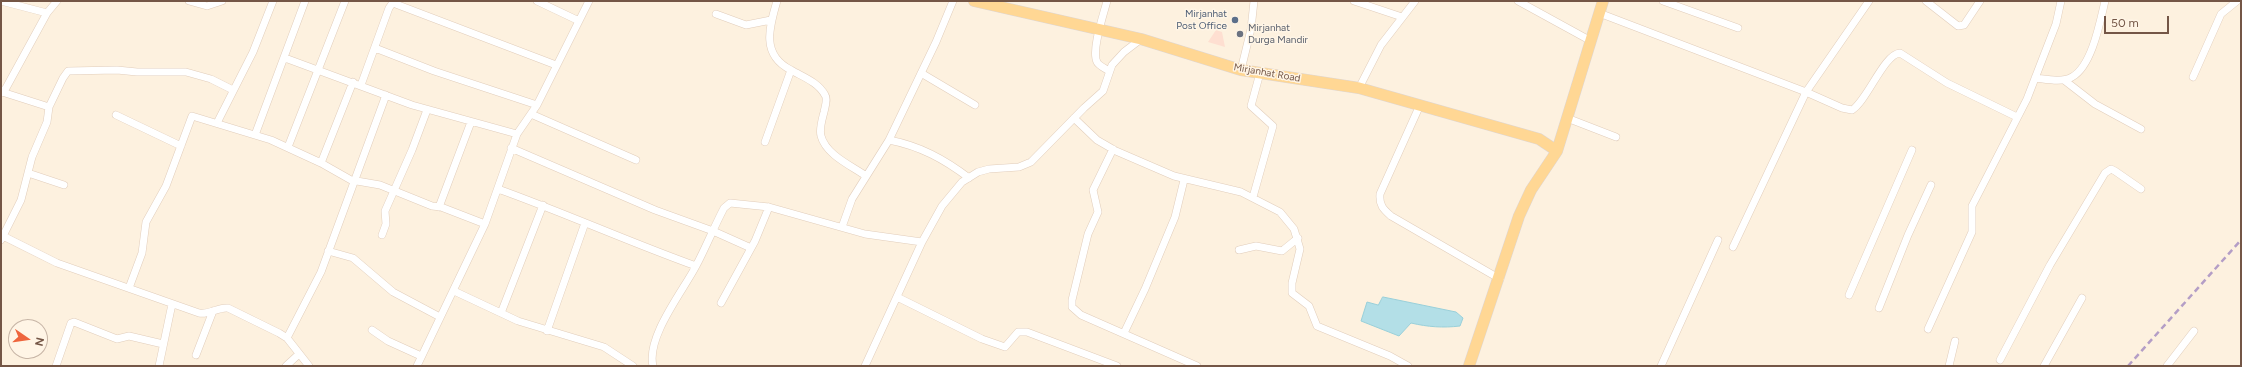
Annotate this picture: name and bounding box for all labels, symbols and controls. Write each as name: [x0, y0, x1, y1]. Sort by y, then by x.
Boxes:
place label: Mirjanhat Post Office: [1176, 8, 1227, 32]
scale bar: [2106, 8, 2171, 34]
marker: Mirjanhat Post Office: [1230, 15, 1240, 25]
text: 50 m: [2111, 16, 2139, 30]
place label: Mirjanhat Durga Mandir: [1248, 22, 1308, 46]
marker: Mirjanhat Durga Mandir: [1235, 29, 1245, 39]
street label: Mirjanhat Road: [1233, 61, 1301, 85]
north arrow: [8, 319, 48, 359]
text: N: [32, 336, 46, 347]

